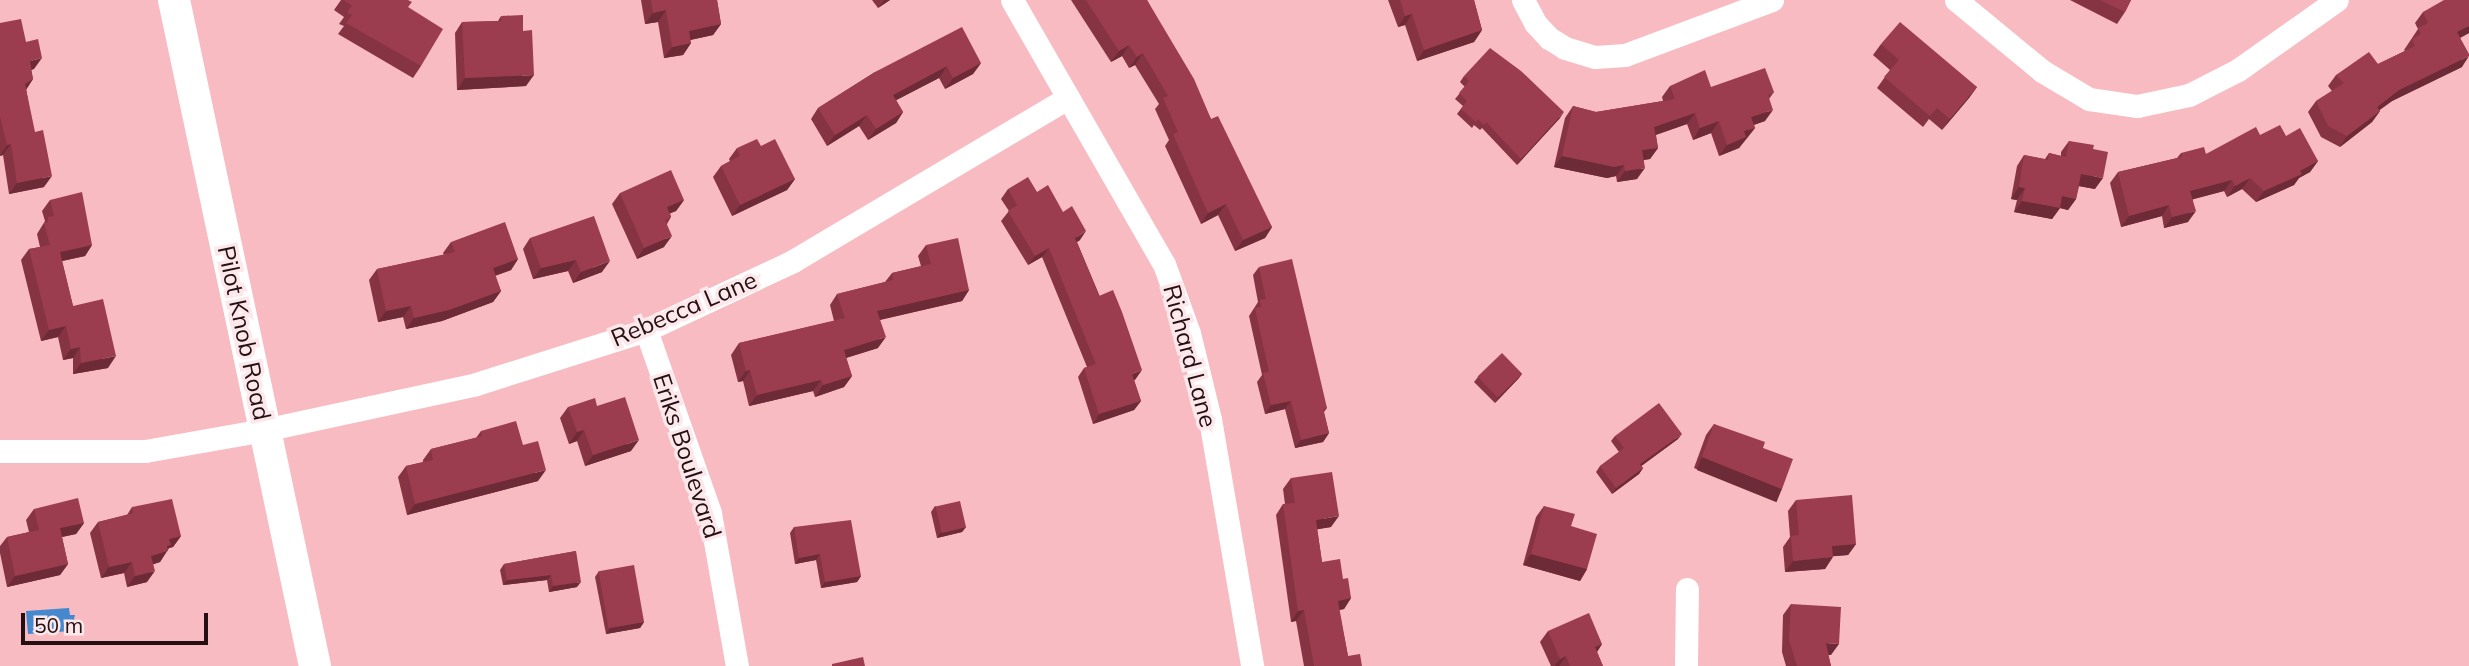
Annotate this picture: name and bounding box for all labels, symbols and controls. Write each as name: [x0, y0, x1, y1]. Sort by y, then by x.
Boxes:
street label: Pilot Knob Road: [211, 243, 277, 423]
street label: Rebecca Lane: [607, 265, 761, 353]
street label: Richard Lane: [1157, 282, 1223, 430]
street label: Eriks Boulevard: [647, 370, 727, 542]
scale bar: [24, 600, 212, 644]
text: 50 m: [34, 612, 83, 638]

